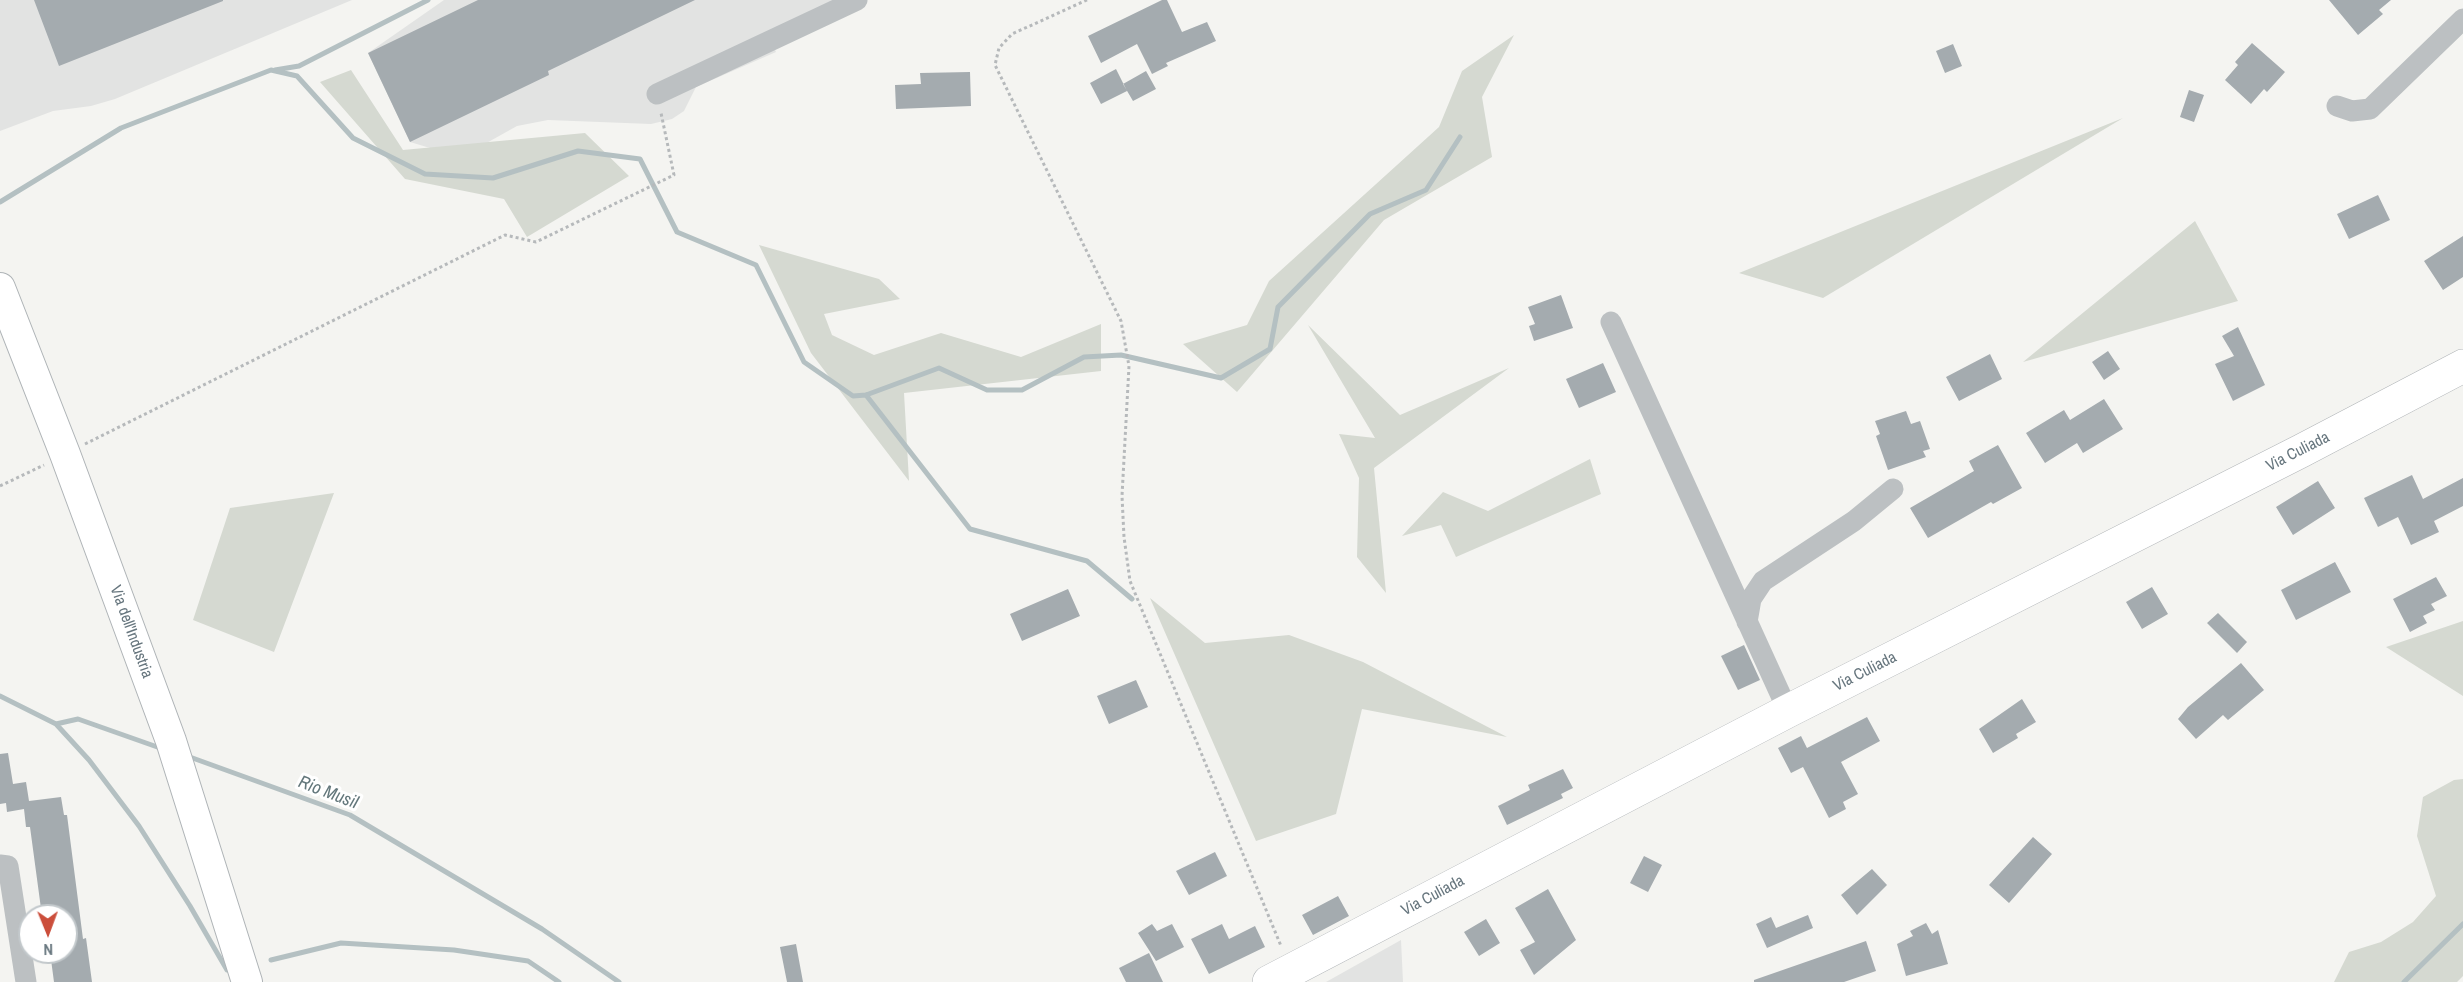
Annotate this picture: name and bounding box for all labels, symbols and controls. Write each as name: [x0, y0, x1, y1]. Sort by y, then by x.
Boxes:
street label: Via Culiada: [2263, 428, 2333, 476]
street label: Via dell'Industria: [105, 583, 157, 681]
street label: Via Culiada: [1830, 648, 1900, 696]
water label: Rio Musil: [295, 772, 361, 814]
street label: Via Culiada: [1398, 871, 1468, 921]
north arrow: [18, 904, 78, 964]
text: N: [43, 939, 53, 961]

